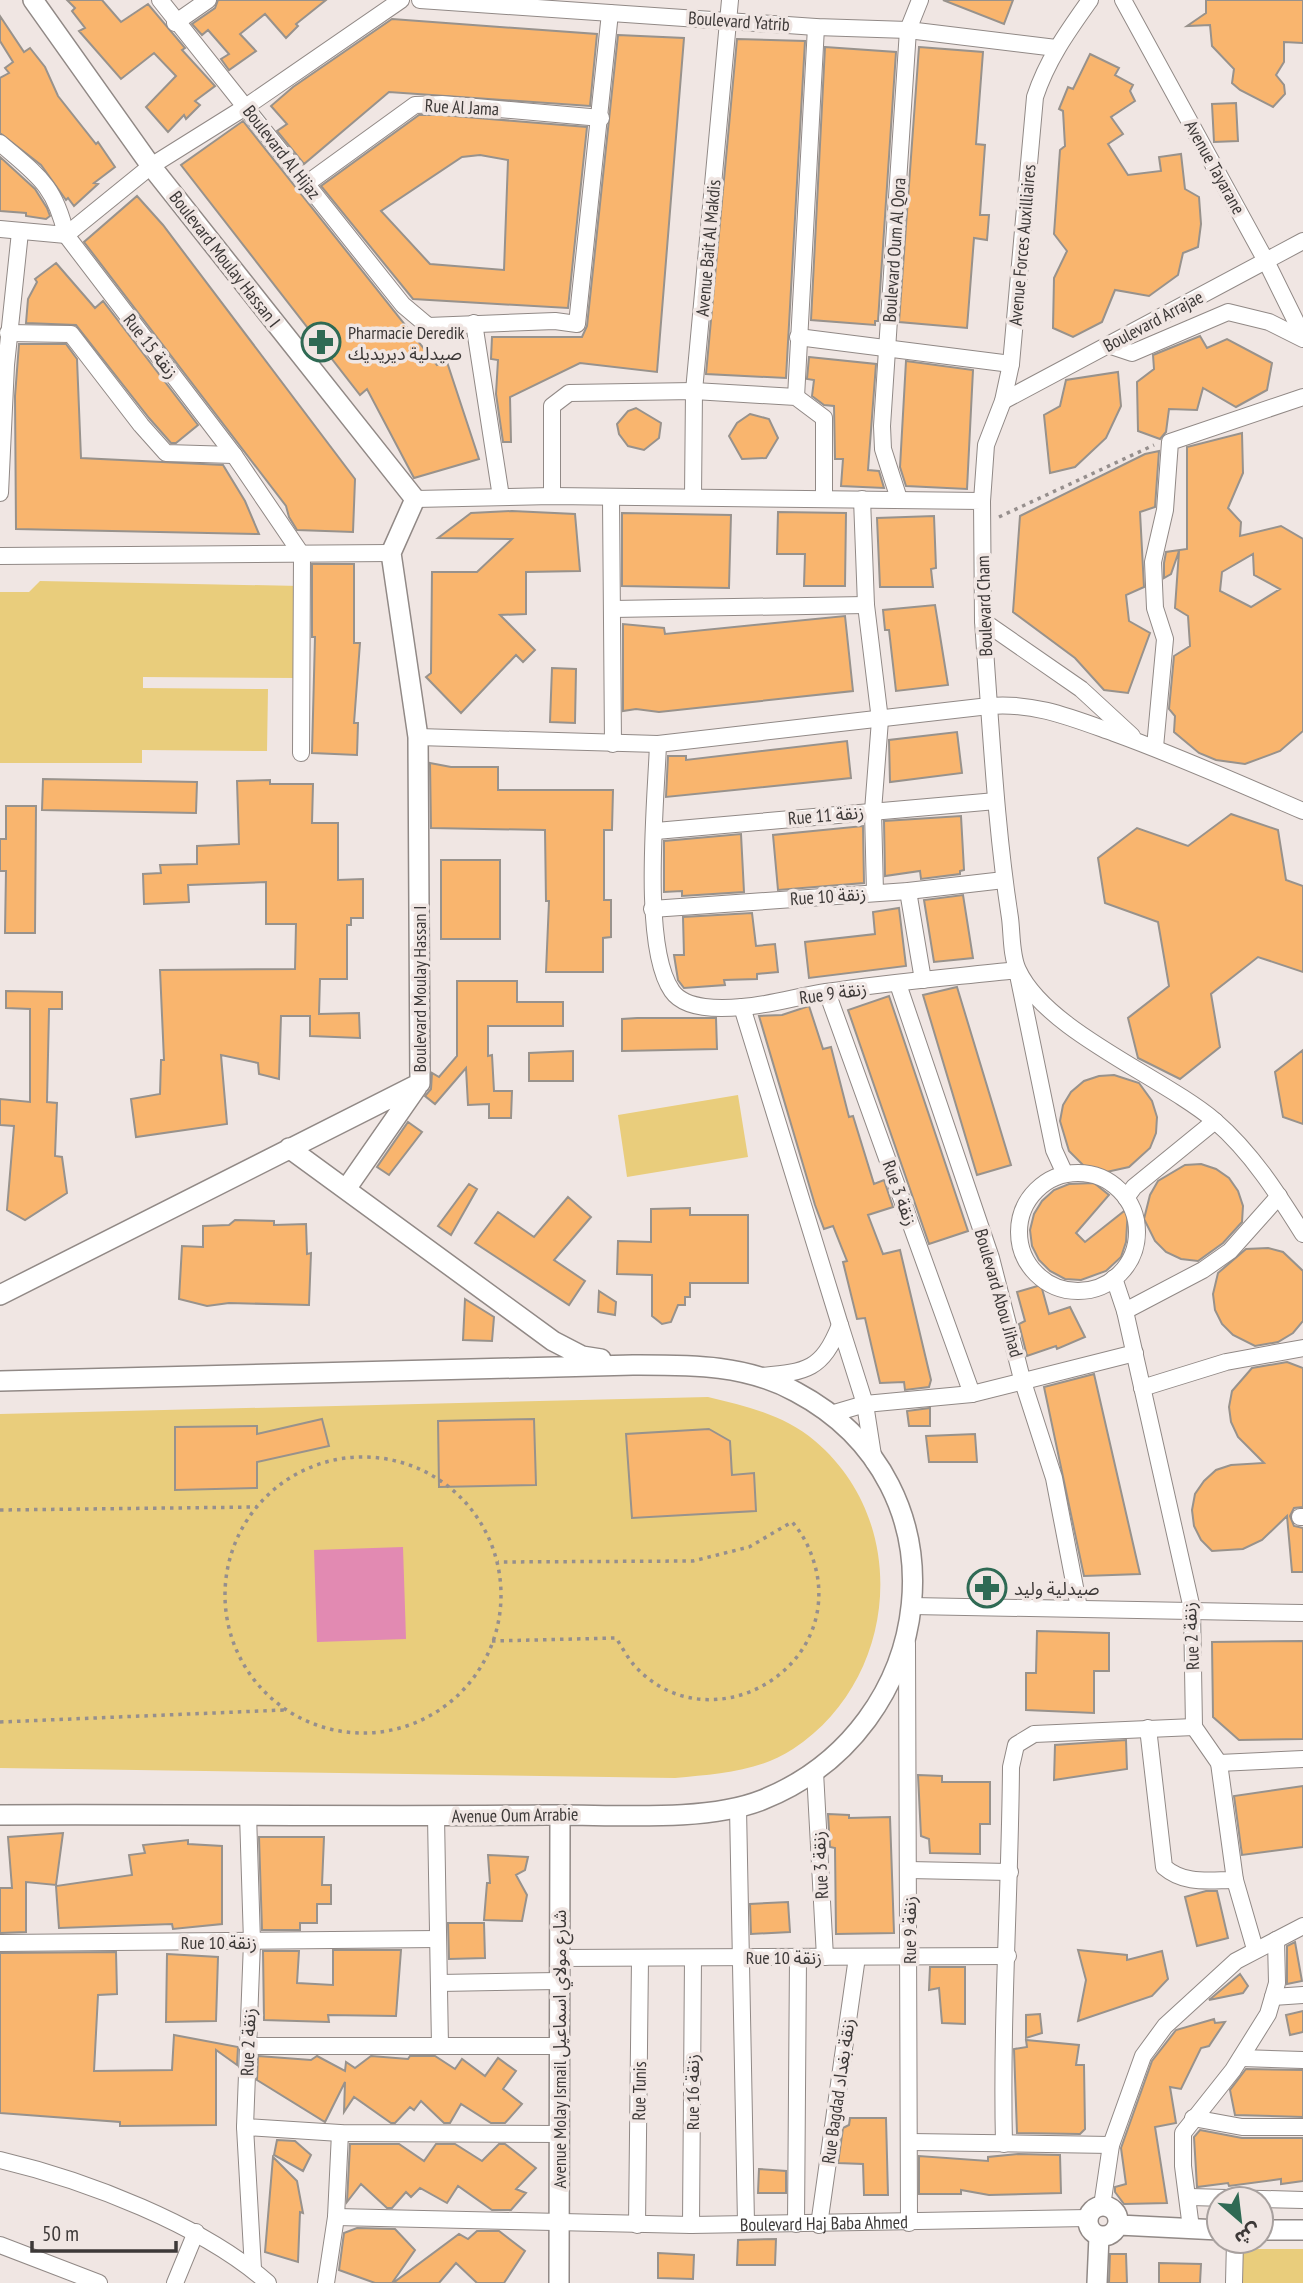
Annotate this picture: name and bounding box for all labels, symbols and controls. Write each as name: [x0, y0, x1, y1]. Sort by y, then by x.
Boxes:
street label: Boulevard Yatrib: [688, 6, 791, 36]
street label: Rue Al Jama: [424, 94, 500, 120]
street label: Boulevard Al Hijaz: [238, 100, 326, 204]
street label: Avenue Tayarane: [1180, 116, 1250, 218]
street label: Avenue Forces Auxilliaires: [1003, 163, 1041, 327]
street label: Boulevard Oum Al Qora: [877, 177, 911, 323]
street label: Avenue Bait Al Makdis: [691, 179, 725, 317]
street label: Boulevard Moulay Hassan I: [165, 186, 285, 332]
street label: Boulevard Arrajae: [1099, 285, 1207, 357]
street label: Rue 15 زنقة: [118, 309, 184, 383]
pharmacy icon: Pharmacie Deredik صيدلية ديريديك: [300, 321, 342, 363]
place label: Pharmacie Deredik صيدلية ديريديك: [348, 321, 465, 365]
street label: Boulevard Cham: [971, 555, 997, 657]
street label: Rue 11 زنقة: [787, 800, 865, 830]
street label: Rue 10 زنقة: [789, 882, 867, 910]
street label: Boulevard Moulay Hassan I: [408, 906, 431, 1072]
street label: Rue 9 زنقة: [798, 977, 868, 1009]
street label: Rue 3 زنقة: [878, 1157, 922, 1229]
street label: Boulevard Abou Jihad: [970, 1226, 1028, 1360]
pharmacy icon: صيدلية وليد: [966, 1567, 1008, 1609]
place label: صيدلية وليد: [1014, 1577, 1100, 1600]
street label: Rue 2 زنقة: [1178, 1601, 1204, 1671]
street label: Avenue Oum Arrabie: [451, 1802, 579, 1828]
street label: Rue 3 زنقة: [807, 1830, 833, 1900]
street label: Rue 9 زنقة: [898, 1896, 921, 1964]
street label: Avenue Molay Ismail شارع مولاي اسماعيل: [548, 1910, 574, 2188]
street label: Rue 10 زنقة: [181, 1931, 257, 1954]
street label: Rue 10 زنقة: [746, 1946, 822, 1969]
street label: Rue 2 زنقة: [235, 2008, 261, 2076]
street label: Rue Bagdad زنقة بغداد: [816, 2017, 860, 2165]
street label: Rue 16 زنقة: [681, 2054, 704, 2130]
street label: Rue Tunis: [627, 2061, 651, 2121]
north arrow: [1205, 2185, 1275, 2255]
scale bar: [32, 2210, 175, 2254]
street label: Boulevard Haj Baba Ahmed: [740, 2210, 908, 2236]
text: ش: [1231, 2218, 1265, 2252]
text: 50 m: [42, 2220, 79, 2247]

